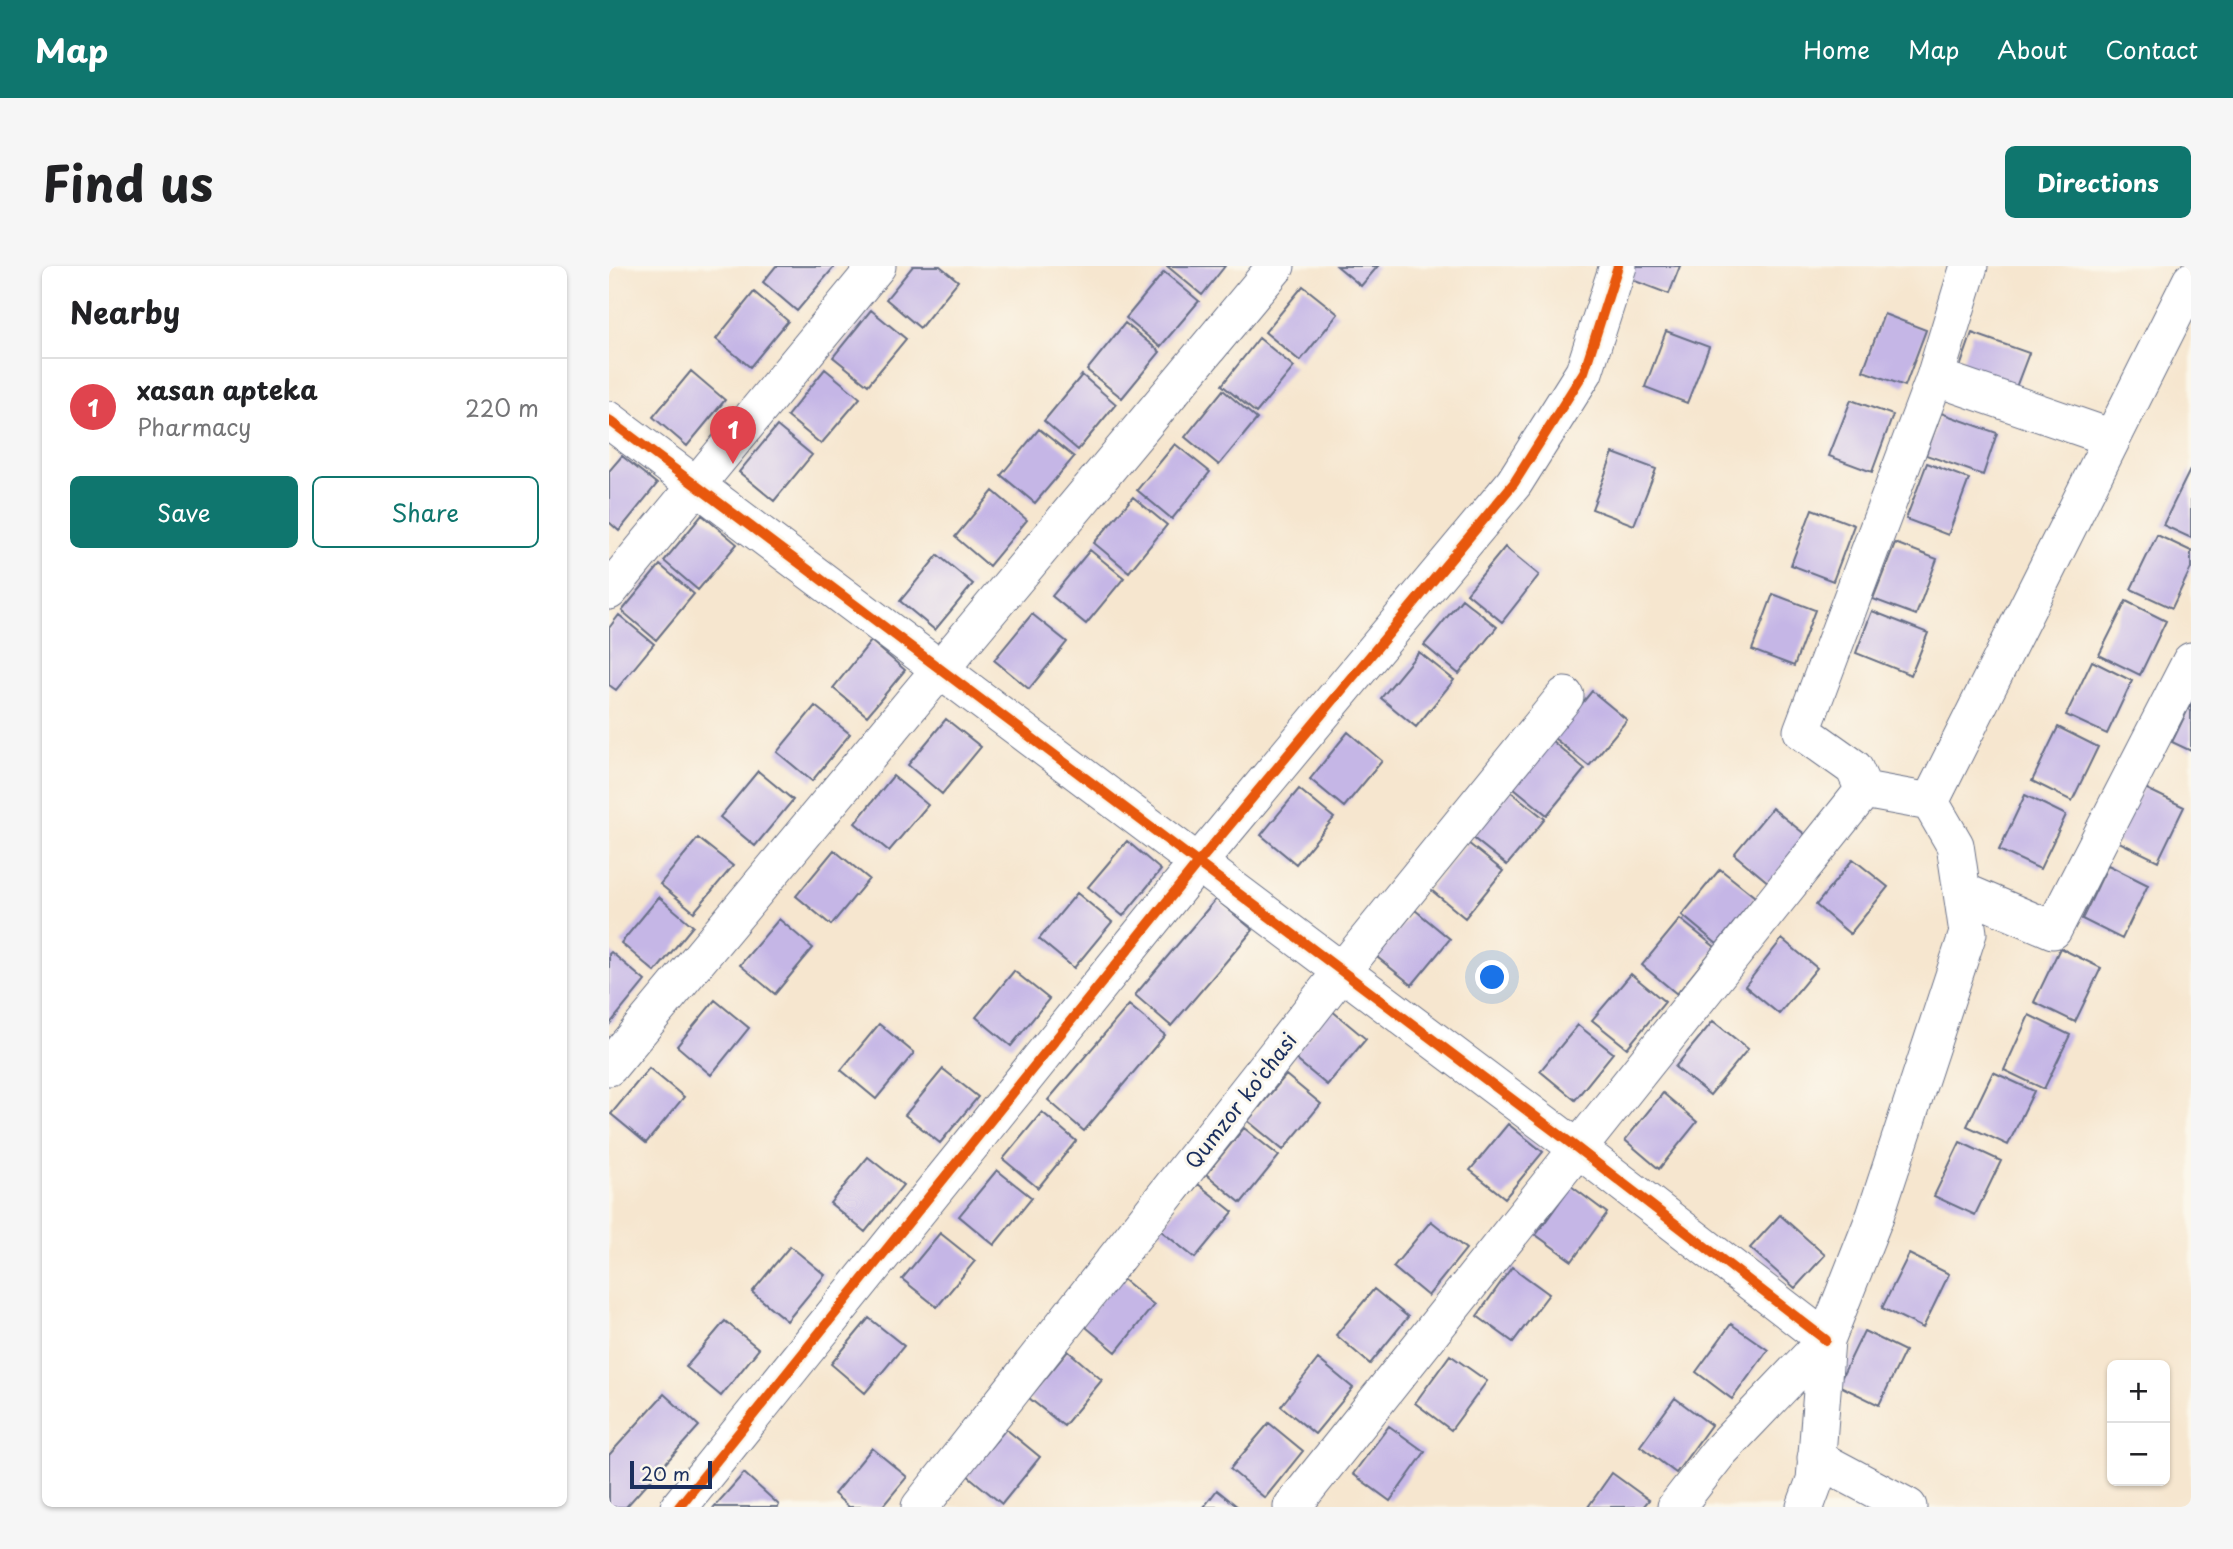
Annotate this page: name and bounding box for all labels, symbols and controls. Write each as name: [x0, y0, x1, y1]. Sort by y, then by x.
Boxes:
text: Map: [35, 24, 108, 74]
text: Home: [1803, 31, 1870, 67]
text: Map: [1908, 31, 1959, 67]
text: About: [1997, 31, 2067, 67]
text: Contact: [2105, 31, 2198, 67]
text: Find us: [42, 145, 213, 219]
button: Directions: [2005, 146, 2191, 218]
text: Nearby: [70, 289, 180, 334]
text: xasan apteka: [137, 370, 318, 409]
text: 1: [88, 390, 99, 425]
text: 220 m: [465, 390, 539, 425]
pin: 1: [710, 406, 756, 464]
text: Pharmacy: [137, 409, 251, 444]
button: Save: [70, 476, 298, 548]
button: Share: [312, 476, 539, 548]
your location: [1475, 960, 1509, 994]
street label: Qumzor ko'chasi: [1176, 1025, 1304, 1175]
map controls: [2107, 1360, 2170, 1486]
button: +: [2107, 1360, 2170, 1423]
button: −: [2107, 1423, 2170, 1486]
scale bar: [630, 1458, 712, 1490]
text: 20 m: [641, 1459, 690, 1487]

